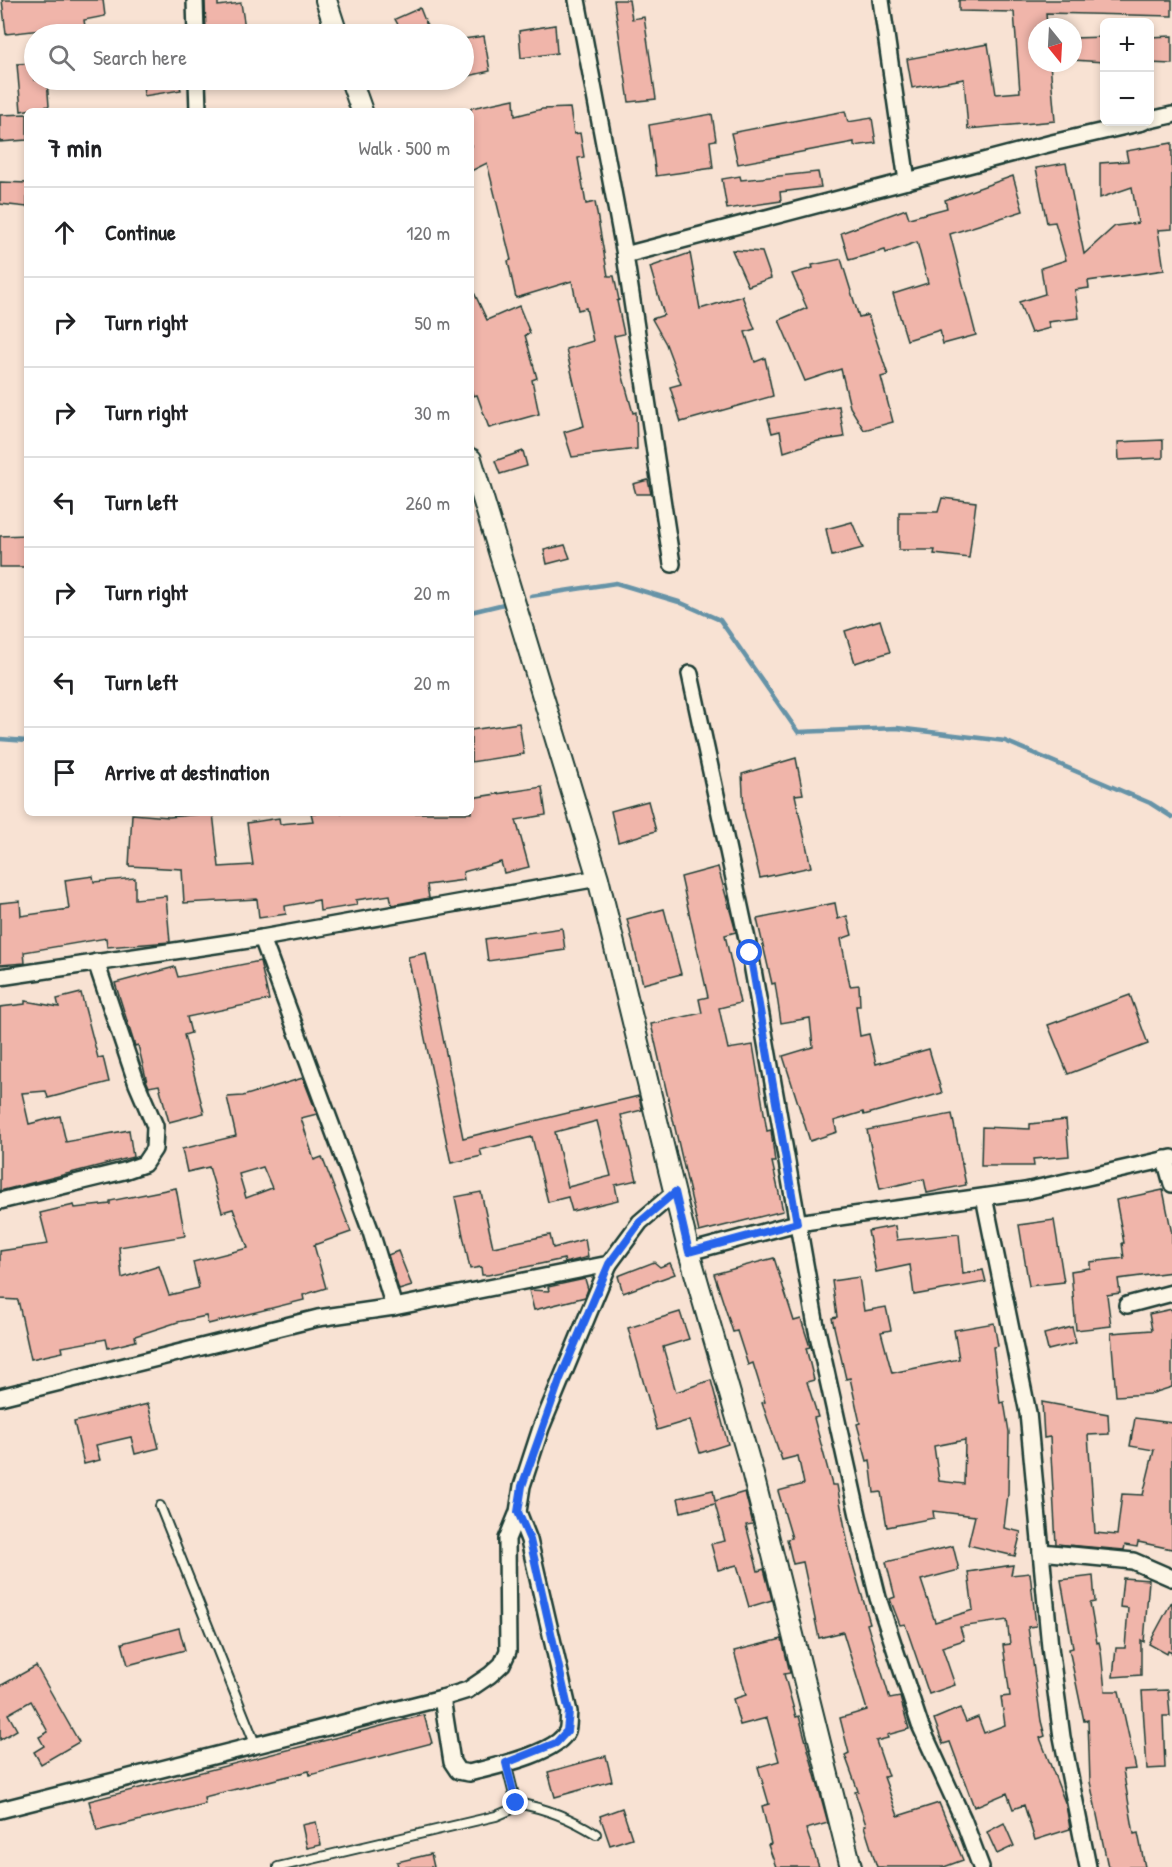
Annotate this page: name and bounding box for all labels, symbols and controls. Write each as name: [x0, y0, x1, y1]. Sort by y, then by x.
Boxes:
north arrow: [1028, 18, 1082, 72]
map controls: [1100, 18, 1154, 126]
button: +: [1100, 18, 1154, 72]
search box: [24, 24, 474, 90]
icon: search: [45, 41, 78, 74]
text: Search here: [93, 42, 187, 72]
button: −: [1100, 72, 1154, 126]
text: 7 min: [48, 130, 102, 165]
text: Walk · 500 m: [358, 134, 450, 161]
icon: ahead: [48, 216, 81, 249]
text: Continue: [105, 217, 176, 247]
text: 120 m: [406, 219, 450, 246]
icon: right: [48, 306, 81, 339]
text: Turn right: [105, 307, 188, 337]
text: 50 m: [414, 309, 450, 336]
icon: right: [48, 396, 81, 429]
text: Turn right: [105, 397, 188, 427]
text: 30 m: [414, 399, 450, 426]
icon: left: [48, 486, 81, 519]
text: Turn left: [105, 487, 178, 517]
text: 260 m: [406, 489, 450, 516]
icon: right: [48, 576, 81, 609]
text: Turn right: [105, 577, 188, 607]
text: 20 m: [413, 579, 450, 606]
icon: left: [48, 666, 81, 699]
text: Turn left: [105, 667, 178, 697]
text: 20 m: [413, 669, 450, 696]
icon: arrive: [48, 756, 81, 789]
text: Arrive at destination: [105, 757, 270, 787]
route start: [736, 939, 762, 965]
route end: [502, 1789, 528, 1815]

